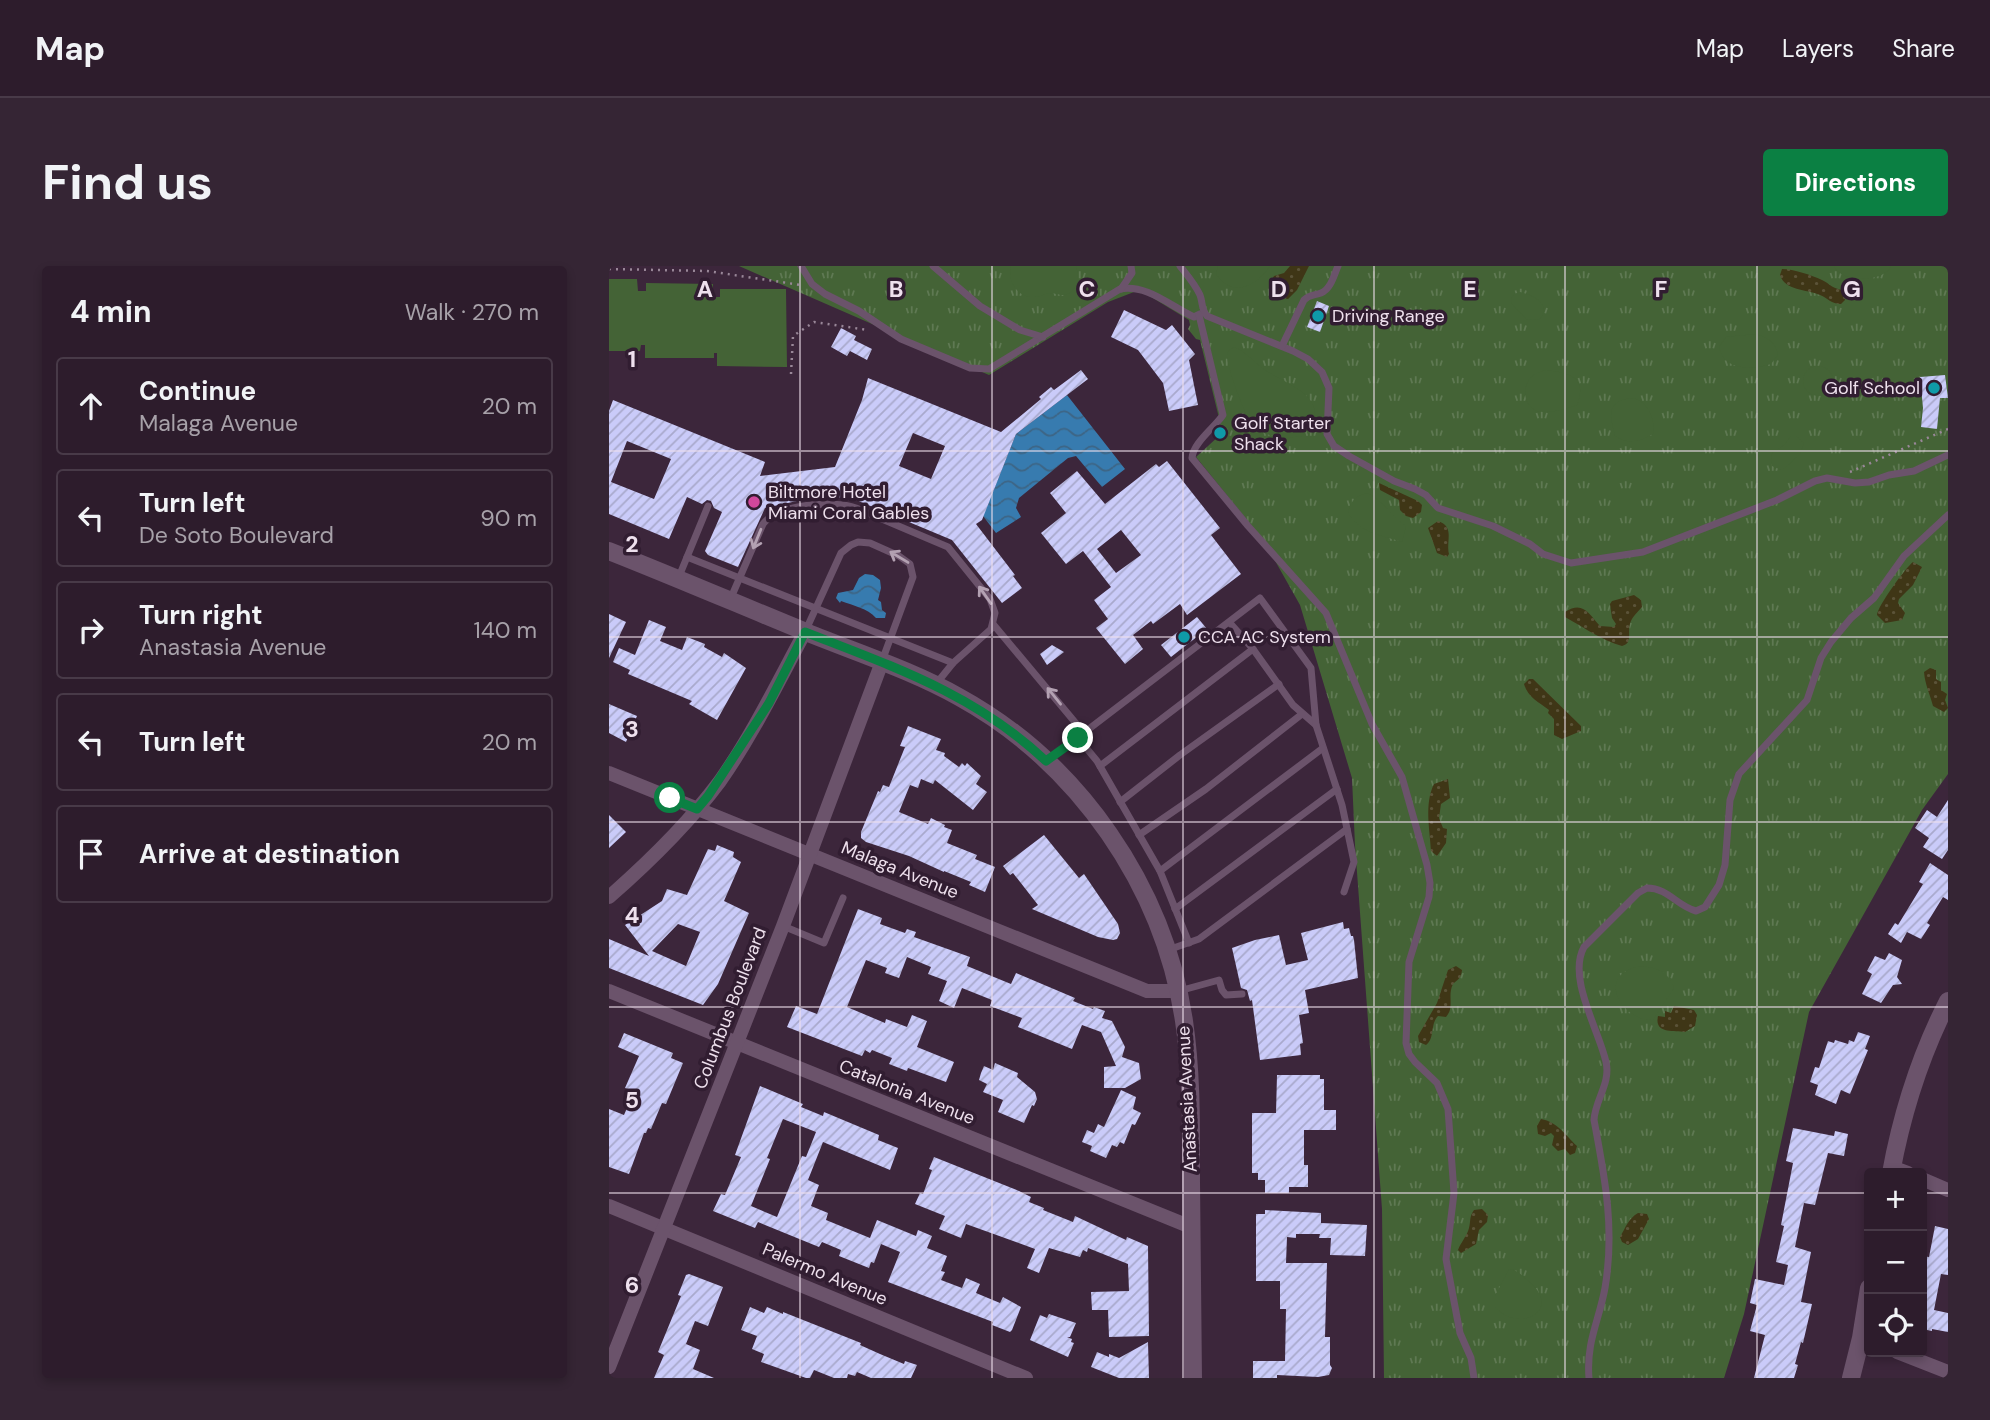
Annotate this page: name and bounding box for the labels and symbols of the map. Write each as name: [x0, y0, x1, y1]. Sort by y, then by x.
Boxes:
text: A: [697, 274, 713, 304]
text: B: [889, 274, 903, 304]
text: C: [1079, 274, 1095, 304]
text: D: [1271, 274, 1287, 304]
text: E: [1463, 274, 1477, 304]
text: F: [1655, 274, 1668, 304]
text: G: [1843, 274, 1861, 304]
place label: Driving Range: [1332, 304, 1445, 328]
marker: Driving Range: [1310, 308, 1326, 324]
text: 1: [628, 344, 636, 374]
place label: Golf School: [1824, 376, 1920, 400]
marker: Golf School: [1926, 380, 1942, 396]
place label: Golf Starter Shack: [1234, 411, 1331, 456]
marker: Golf Starter Shack: [1212, 425, 1228, 441]
place label: Biltmore Hotel Miami Coral Gables: [768, 480, 929, 525]
marker: Biltmore Hotel Miami Coral Gables: [746, 494, 762, 510]
one-way arrow: [749, 528, 762, 550]
text: 2: [625, 529, 639, 559]
one-way arrow: [889, 550, 909, 564]
one-way arrow: [978, 586, 992, 605]
place label: CCA AC System: [1198, 625, 1331, 649]
marker: CCA AC System: [1176, 629, 1192, 645]
one-way arrow: [1046, 688, 1062, 706]
text: 3: [625, 714, 639, 744]
route end: [1062, 722, 1093, 753]
route start: [654, 782, 685, 813]
street label: Malaga Avenue: [838, 836, 962, 904]
text: 4: [625, 900, 640, 930]
street label: Columbus Boulevard: [688, 924, 772, 1092]
street label: Anastasia Avenue: [1171, 1025, 1203, 1173]
street label: Catalonia Avenue: [836, 1054, 978, 1130]
text: 5: [625, 1085, 639, 1115]
street label: Palermo Avenue: [759, 1237, 891, 1311]
text: 6: [625, 1270, 639, 1300]

